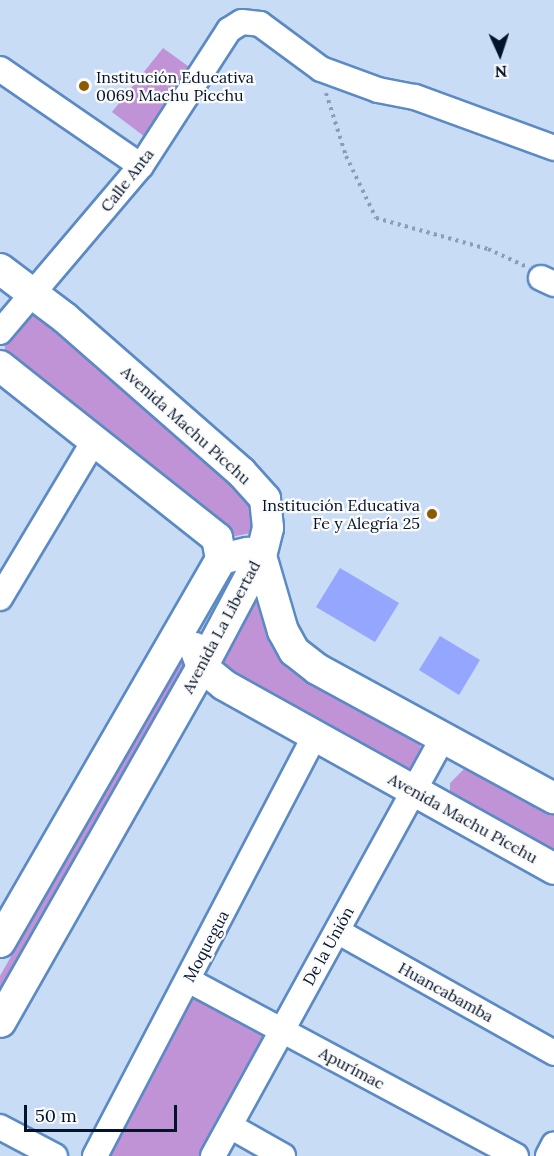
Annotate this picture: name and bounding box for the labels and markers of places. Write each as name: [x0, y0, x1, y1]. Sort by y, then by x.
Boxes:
place label: Institución Educativa 0069 Machu Picchu: [96, 67, 254, 105]
marker: Institución Educativa 0069 Machu Picchu: [77, 79, 91, 93]
place label: Institución Educativa Fe y Alegría 25: [262, 495, 420, 533]
marker: Institución Educativa Fe y Alegría 25: [425, 507, 439, 521]

